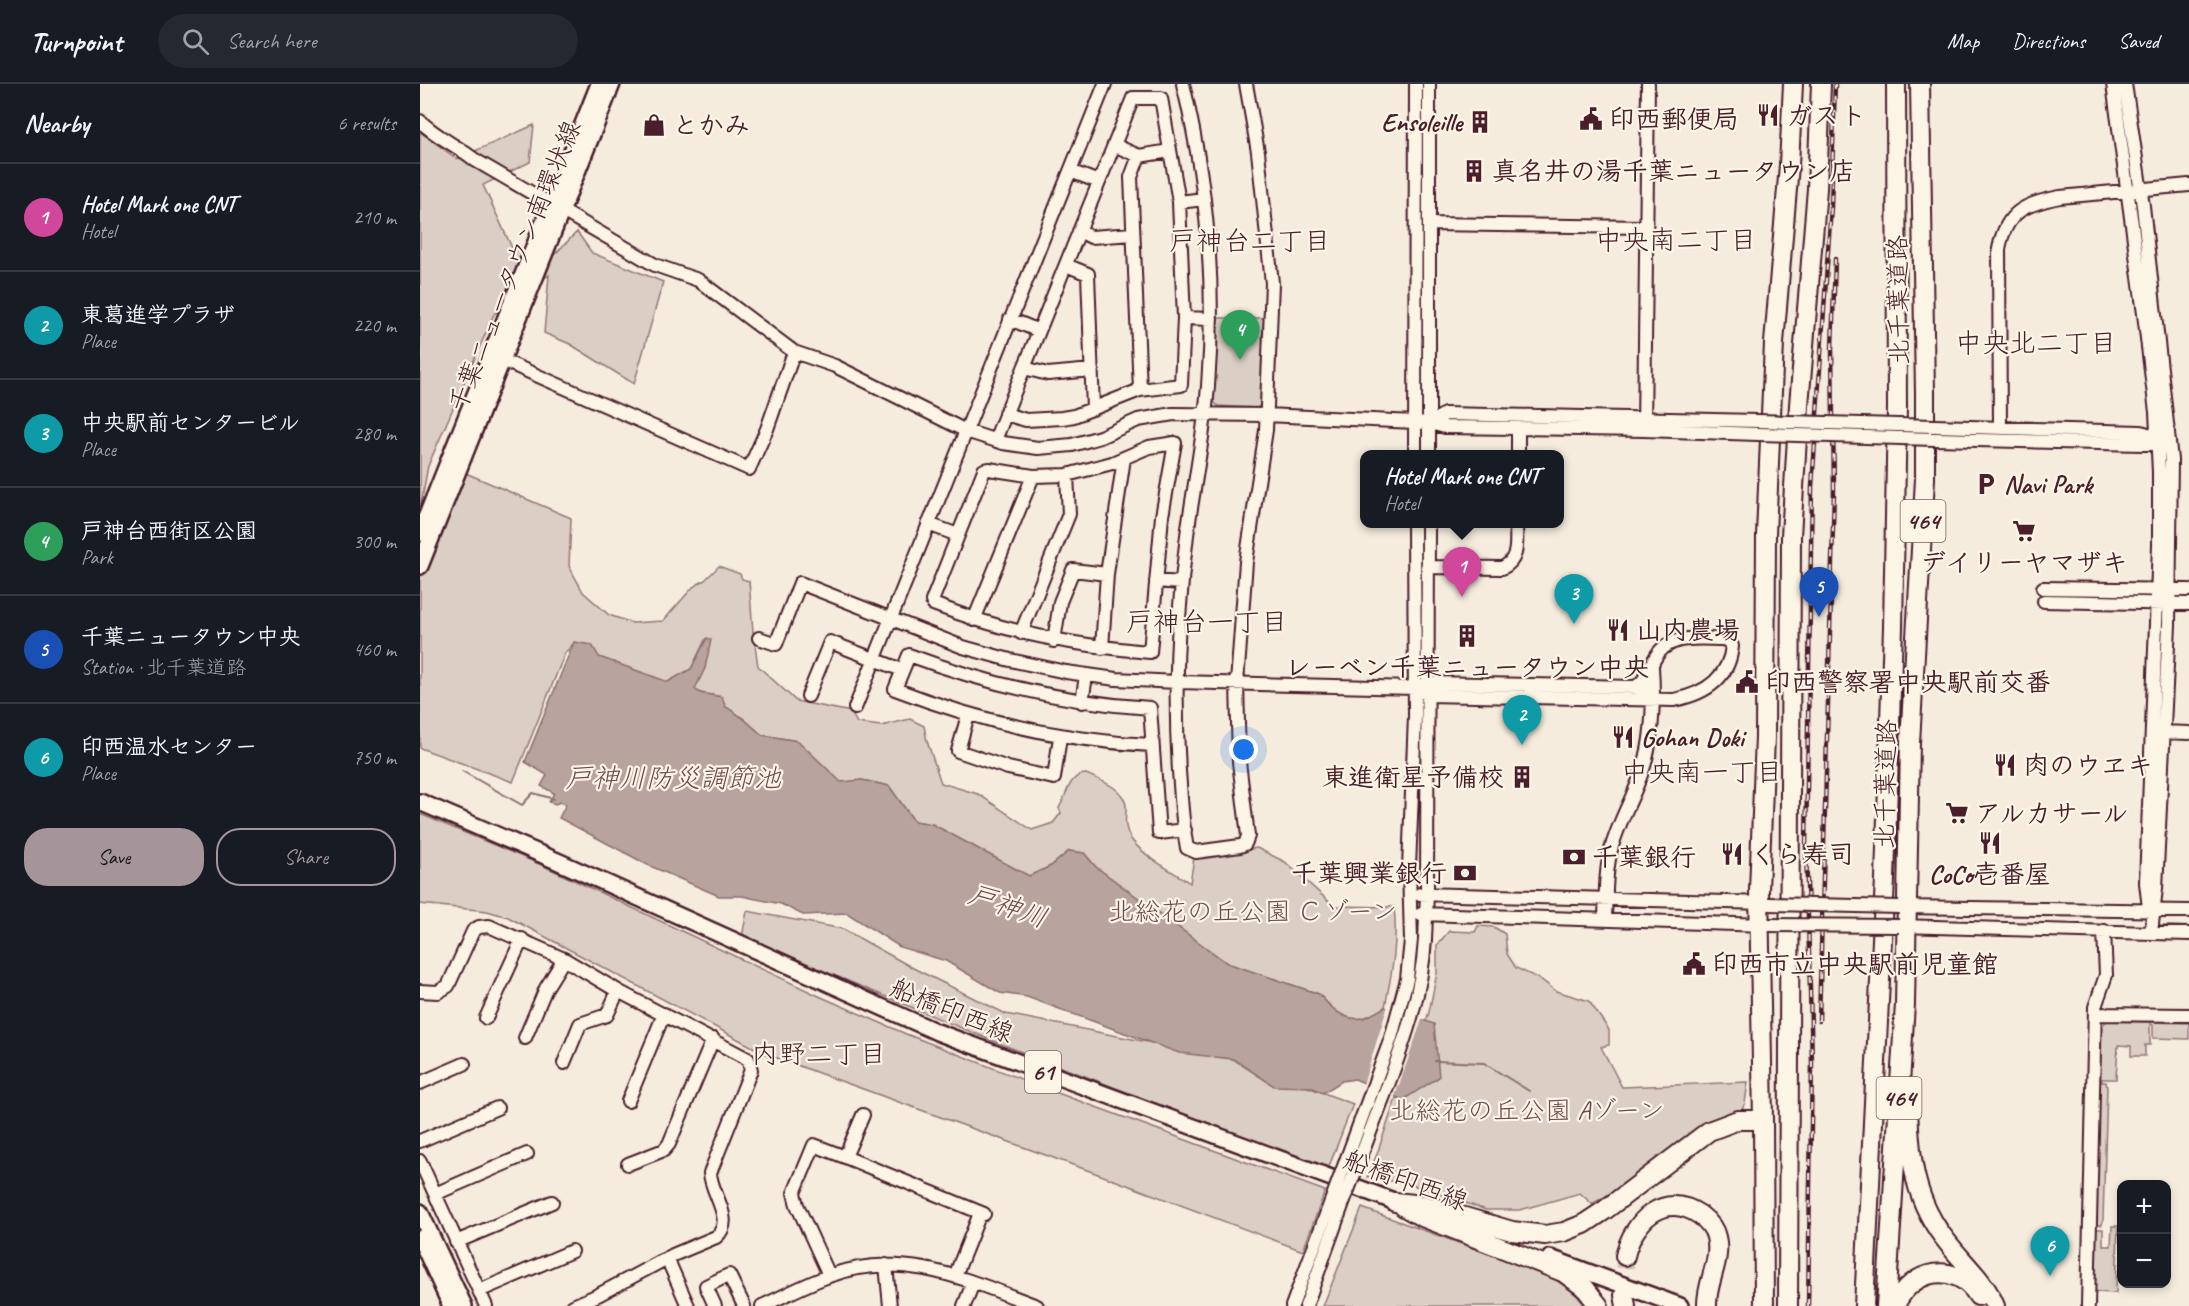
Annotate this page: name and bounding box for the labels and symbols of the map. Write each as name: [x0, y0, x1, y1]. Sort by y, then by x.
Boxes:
place label: ガスト: [1786, 99, 1867, 132]
restaurant icon: ガスト: [1755, 102, 1781, 128]
place label: 印西郵便局: [1609, 103, 1739, 136]
place label: Ensoleille: [1381, 106, 1464, 139]
public building icon: 印西郵便局: [1578, 106, 1604, 132]
place label: とかみ: [672, 109, 750, 142]
building icon: Ensoleille: [1467, 109, 1493, 135]
shop icon: とかみ: [641, 112, 667, 138]
street label: 千葉ニュータウン南環状線: [441, 116, 588, 417]
place label: 真名井の湯千葉ニュータウン店: [1492, 155, 1855, 188]
building icon: 真名井の湯千葉ニュータウン店: [1461, 158, 1487, 184]
district label: 中央南二丁目: [1595, 223, 1757, 257]
district label: 戸神台二丁目: [1169, 224, 1331, 258]
street label: 北千葉道路: [1881, 235, 1916, 365]
pin: 4: [1220, 310, 1260, 360]
district label: 中央北二丁目: [1955, 326, 2117, 360]
place label: Navi Park: [2004, 468, 2094, 501]
parking icon: Navi Park: [1973, 471, 1999, 497]
road number: 464: [1900, 500, 1946, 542]
supermarket icon: デイリーヤマザキ: [2011, 518, 2037, 544]
place label: デイリーヤマザキ: [1920, 546, 2128, 579]
pin: 1: [1442, 548, 1482, 597]
pin: 5: [1800, 568, 1838, 617]
pin: 3: [1554, 574, 1594, 624]
district label: 戸神台一丁目: [1126, 605, 1288, 639]
place label: 山内農場: [1636, 614, 1740, 647]
restaurant icon: 山内農場: [1605, 617, 1631, 643]
building icon: レーベン千葉ニュータウン中央: [1454, 623, 1480, 649]
place label: レーベン千葉ニュータウン中央: [1285, 651, 1649, 684]
place label: 印西警察署中央駅前交番: [1765, 666, 2051, 699]
public building icon: 印西警察署中央駅前交番: [1734, 669, 1760, 695]
pin: 2: [1502, 696, 1542, 745]
street label: 北千葉道路: [1868, 719, 1903, 849]
place label: Gohan Doki: [1641, 721, 1748, 754]
restaurant icon: Gohan Doki: [1610, 724, 1636, 750]
your location: [1229, 735, 1258, 764]
place label: 肉のウヱキ: [2023, 749, 2153, 782]
restaurant icon: 肉のウヱキ: [1992, 752, 2018, 778]
district label: 中央南一丁目: [1621, 755, 1783, 789]
water label: 戸神川防災調節池: [565, 761, 782, 795]
place label: 東進衛星予備校: [1322, 761, 1504, 794]
building icon: 東進衛星予備校: [1509, 764, 1535, 790]
place label: アルカサール: [1975, 797, 2128, 830]
supermarket icon: アルカサール: [1944, 800, 1970, 826]
restaurant icon: CoCo壱番屋: [1977, 830, 2003, 856]
place label: くら寿司: [1750, 838, 1854, 871]
place label: 千葉銀行: [1592, 841, 1696, 874]
restaurant icon: くら寿司: [1719, 841, 1745, 867]
bank icon: 千葉銀行: [1561, 844, 1587, 870]
place label: 千葉興業銀行: [1291, 857, 1447, 890]
place label: CoCo壱番屋: [1929, 858, 2051, 891]
bank icon: 千葉興業銀行: [1452, 860, 1478, 886]
water label: 戸神川: [964, 877, 1052, 935]
park label: 北総花の丘公園 Ｃゾーン: [1109, 895, 1397, 928]
place label: 印西市立中央駅前児童館: [1712, 948, 1998, 981]
public building icon: 印西市立中央駅前児童館: [1681, 951, 1707, 977]
street label: 船橋印西線: [885, 971, 1018, 1050]
district label: 内野二丁目: [752, 1037, 887, 1071]
road number: 61: [1025, 1051, 1061, 1093]
road number: 464: [1876, 1077, 1922, 1119]
park label: 北総花の丘公園 Aゾーン: [1389, 1094, 1665, 1127]
street label: 船橋印西線: [1339, 1143, 1473, 1218]
pin: 6: [2030, 1226, 2070, 1276]

